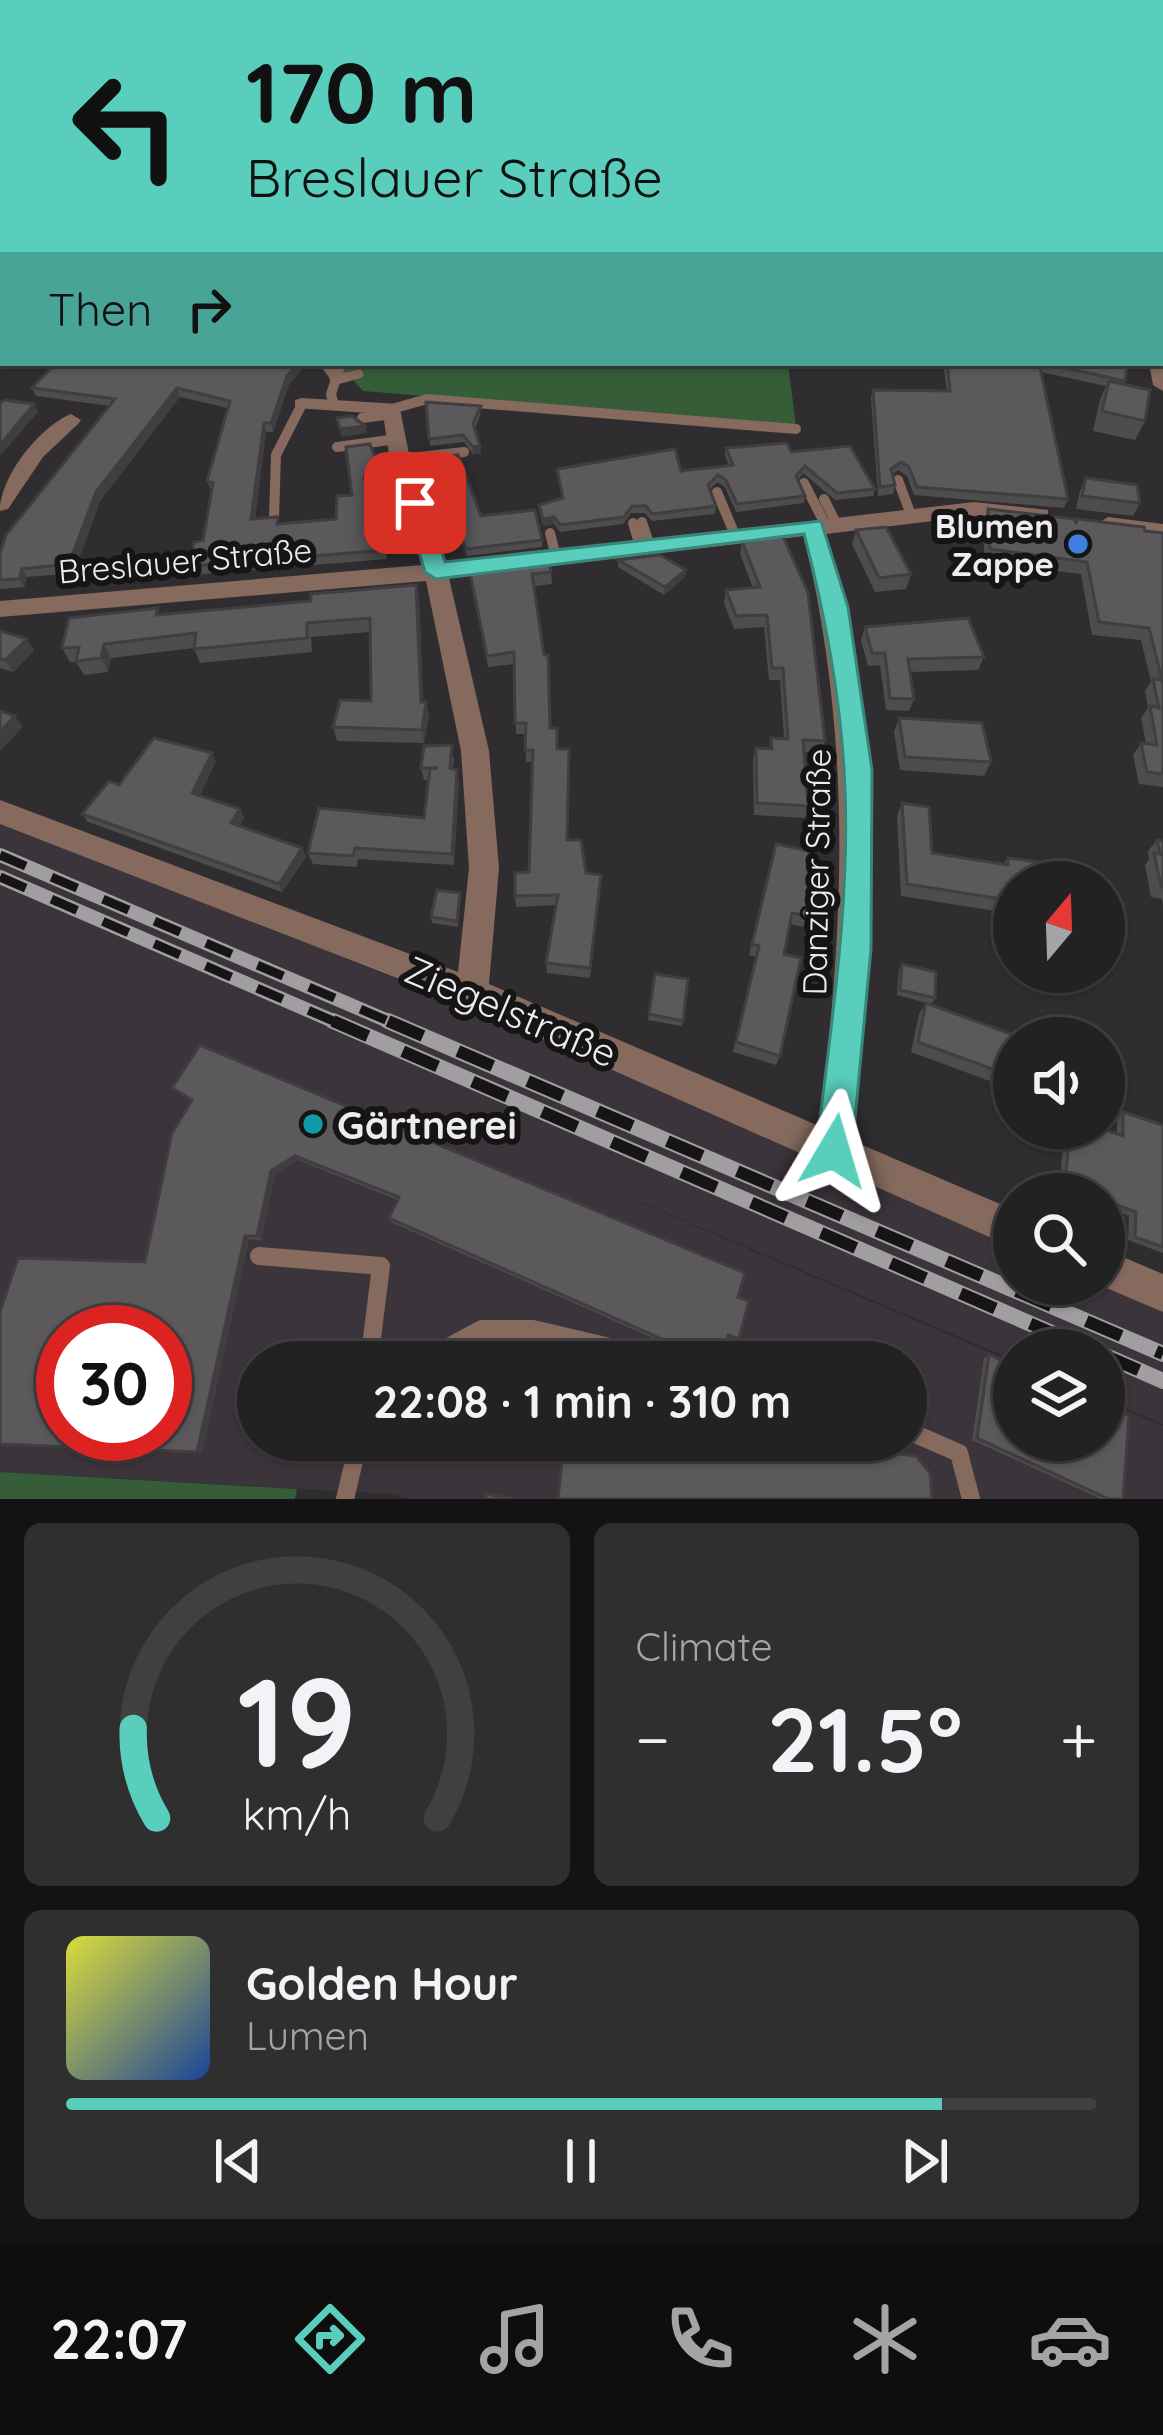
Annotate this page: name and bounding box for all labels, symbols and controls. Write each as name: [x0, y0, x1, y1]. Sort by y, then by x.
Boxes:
text: 170 m: [246, 39, 477, 144]
icon: left: [48, 48, 204, 204]
text: Breslauer Straße: [246, 143, 663, 211]
icon: right: [176, 276, 242, 342]
text: Then: [48, 281, 152, 337]
pin: [364, 452, 466, 554]
icon: arrive: [382, 470, 448, 536]
place label: Blumen Zappe: [935, 505, 1054, 584]
street label: Breslauer Straße: [56, 528, 314, 592]
marker: Blumen Zappe: [1065, 531, 1091, 557]
street label: Danziger Straße: [793, 748, 839, 996]
north arrow: [993, 861, 1125, 993]
map controls: [993, 861, 1125, 1461]
street label: Ziegelstraße: [398, 944, 624, 1078]
button: sound: [993, 1017, 1125, 1149]
position arrow: [771, 1088, 897, 1214]
place label: Gärtnerei: [337, 1100, 517, 1149]
marker: Gärtnerei: [300, 1111, 326, 1137]
button: search: [993, 1173, 1125, 1305]
speed limit sign: 30: [36, 1305, 192, 1461]
button: layers: [993, 1329, 1125, 1461]
text: 22:08 · 1 min · 310 m: [373, 1373, 791, 1429]
text: Climate: [636, 1622, 773, 1671]
text: 19: [237, 1642, 356, 1798]
text: 21.5°: [767, 1682, 963, 1795]
text: −: [636, 1697, 670, 1780]
text: +: [1060, 1697, 1097, 1780]
text: km/h: [242, 1786, 351, 1840]
text: Golden Hour: [246, 1955, 518, 2011]
text: Lumen: [246, 2011, 369, 2060]
icon: previous: [205, 2128, 271, 2194]
icon: pause: [548, 2128, 614, 2194]
icon: next: [892, 2128, 958, 2194]
icon: directions: [288, 2297, 372, 2381]
icon: music: [473, 2297, 557, 2381]
icon: phone: [658, 2297, 742, 2381]
icon: climate: [843, 2297, 927, 2381]
icon: car: [1028, 2297, 1112, 2381]
text: 22:07: [51, 2305, 187, 2373]

